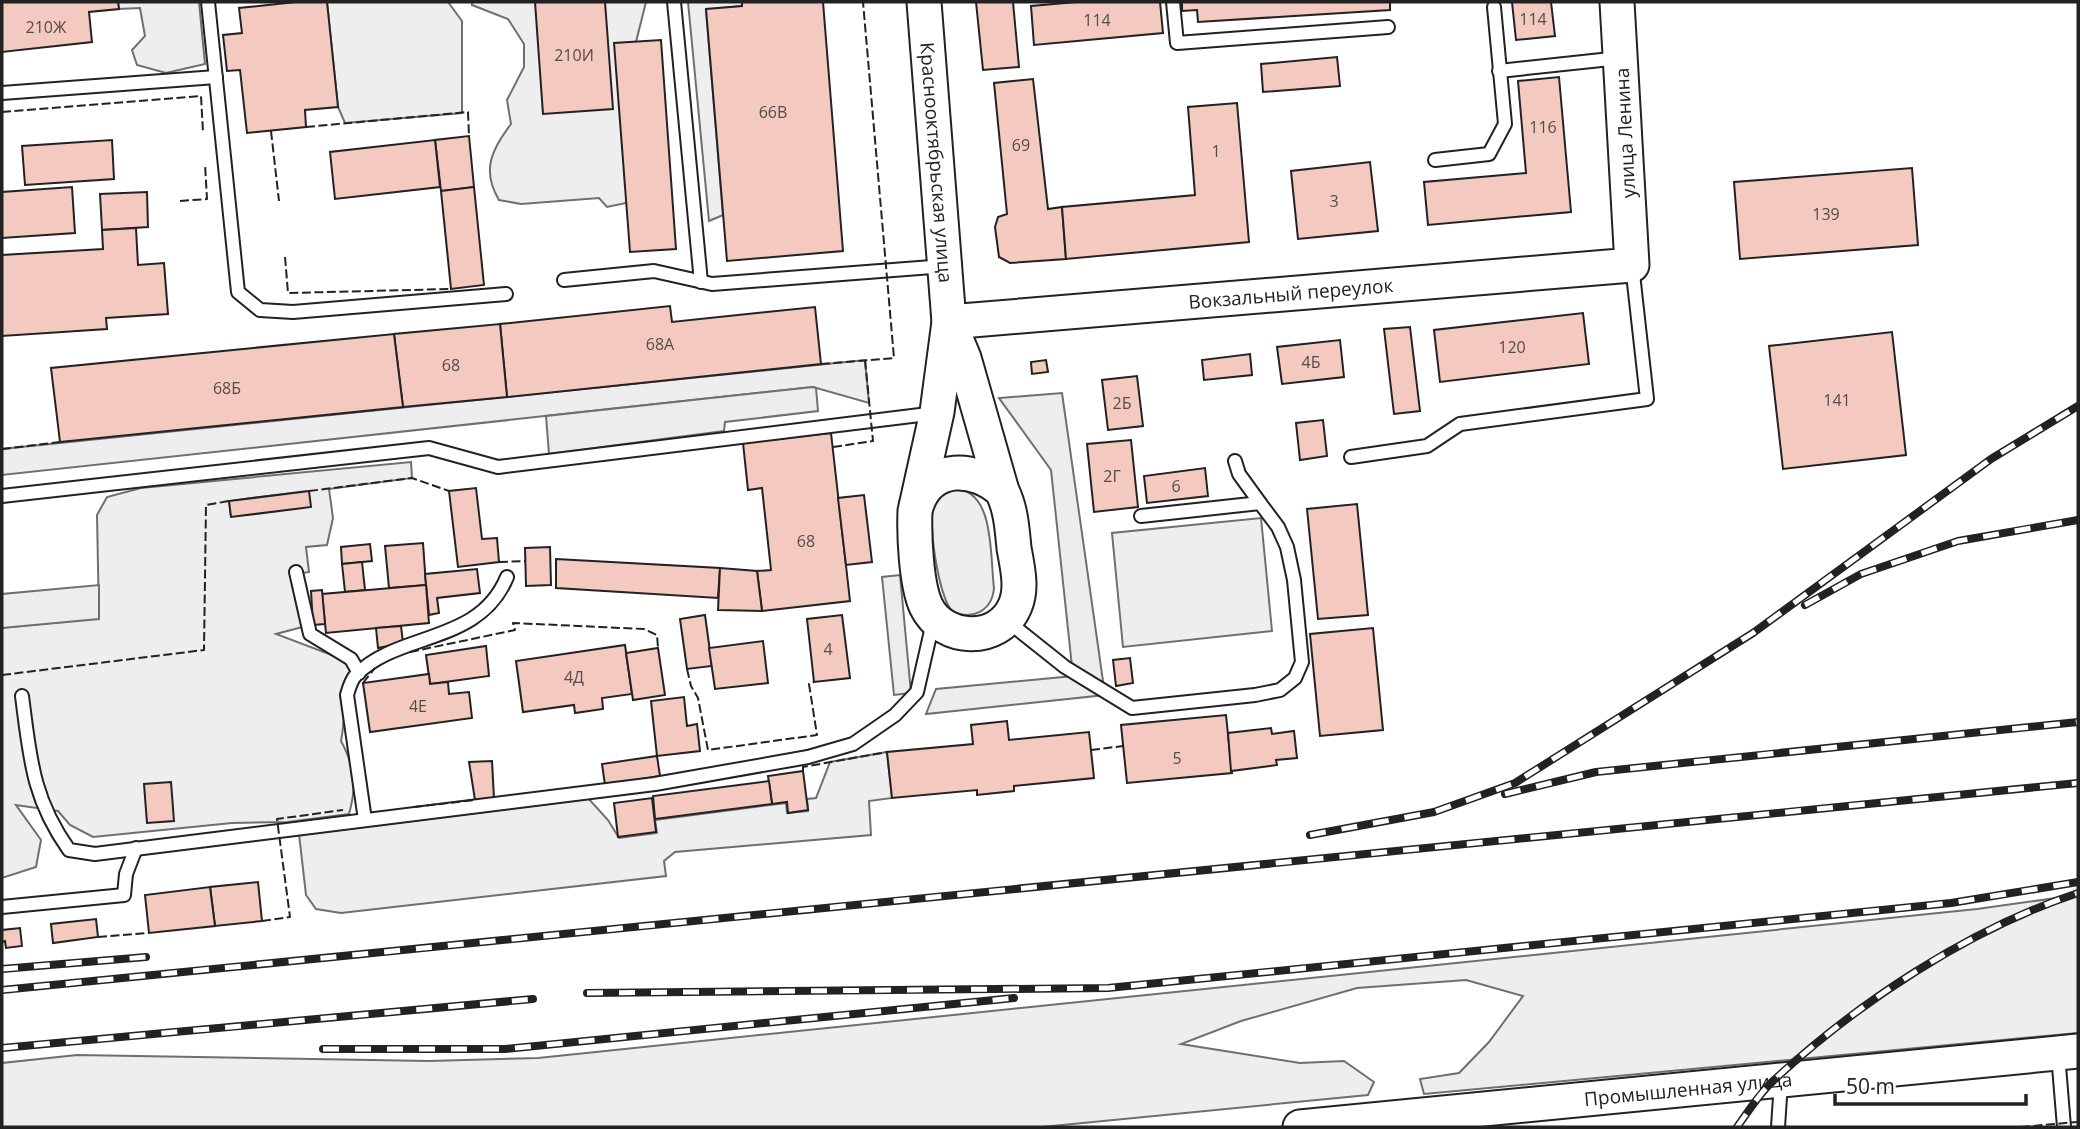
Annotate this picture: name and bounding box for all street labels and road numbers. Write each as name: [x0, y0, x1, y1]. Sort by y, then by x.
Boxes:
street label: Краснооктябрьская улица: [914, 41, 959, 284]
street label: улица Ленина: [1609, 67, 1641, 199]
street label: Вокзальный переулок: [1187, 272, 1394, 315]
street label: Промышленная улица: [1583, 1066, 1793, 1112]

